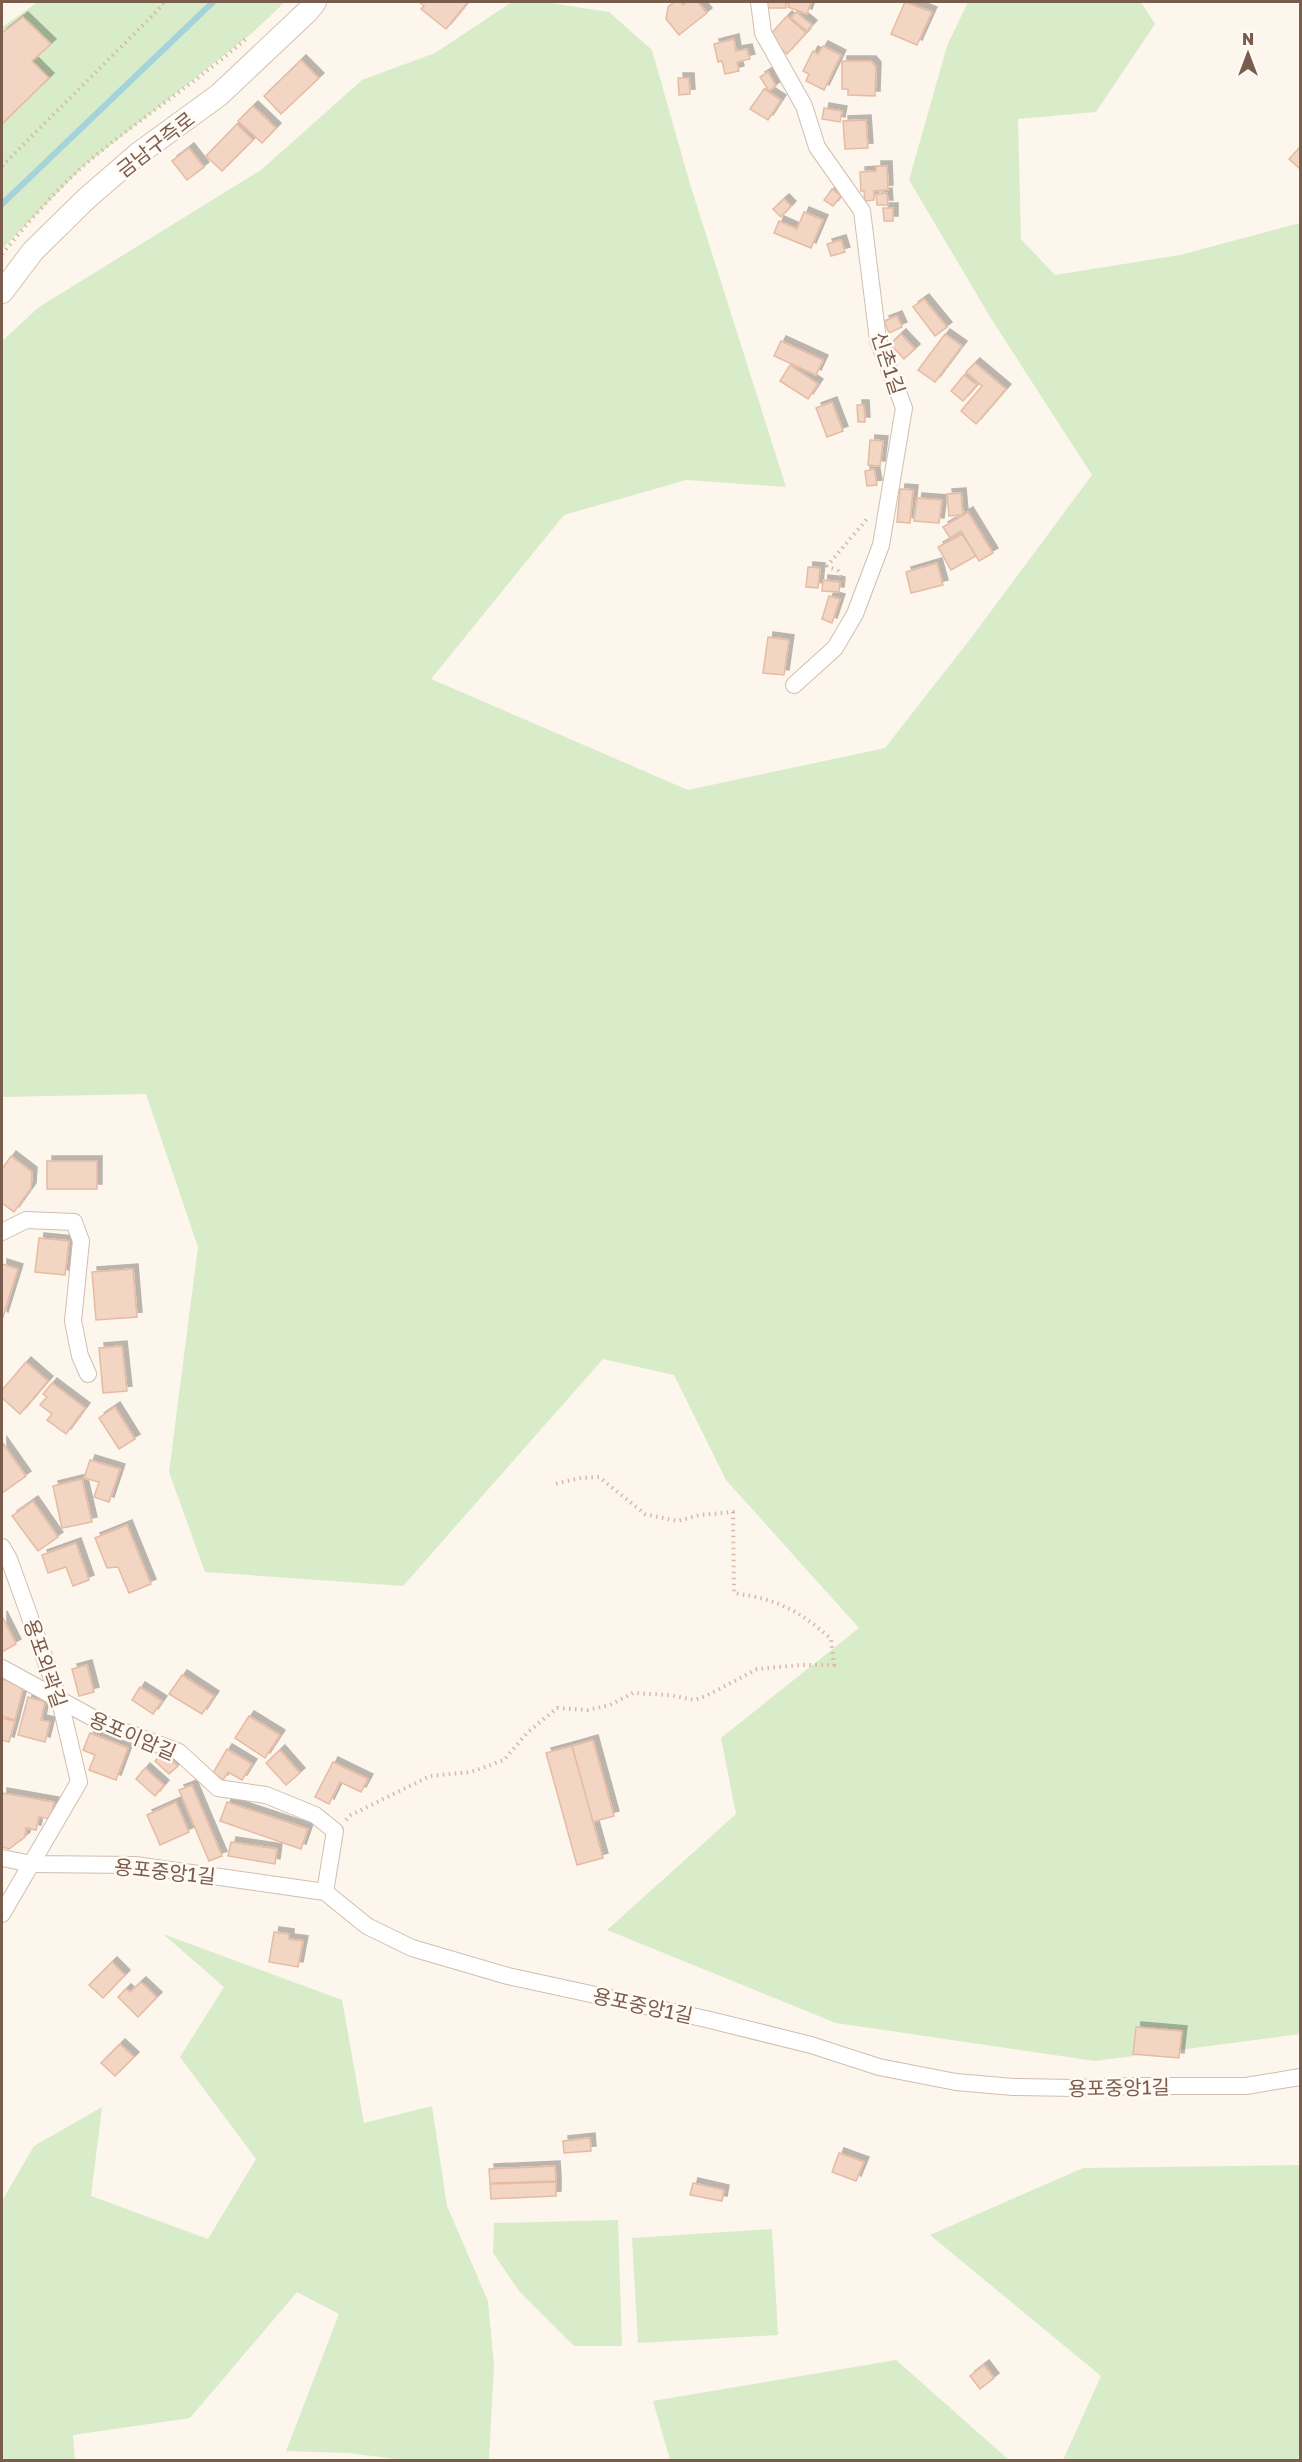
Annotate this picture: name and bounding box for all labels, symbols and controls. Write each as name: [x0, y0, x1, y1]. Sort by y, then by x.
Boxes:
north arrow: [1218, 24, 1278, 84]
text: N: [1242, 29, 1254, 49]
street label: 금남구즉로: [111, 106, 199, 182]
street label: 신촌1길: [868, 328, 910, 398]
street label: 용포외곽길: [20, 1616, 72, 1710]
street label: 용포이암길: [86, 1706, 180, 1764]
street label: 용포중앙1길: [113, 1854, 217, 1888]
street label: 용포중앙1길: [591, 1983, 695, 2027]
street label: 용포중앙1길: [1068, 2074, 1170, 2100]

